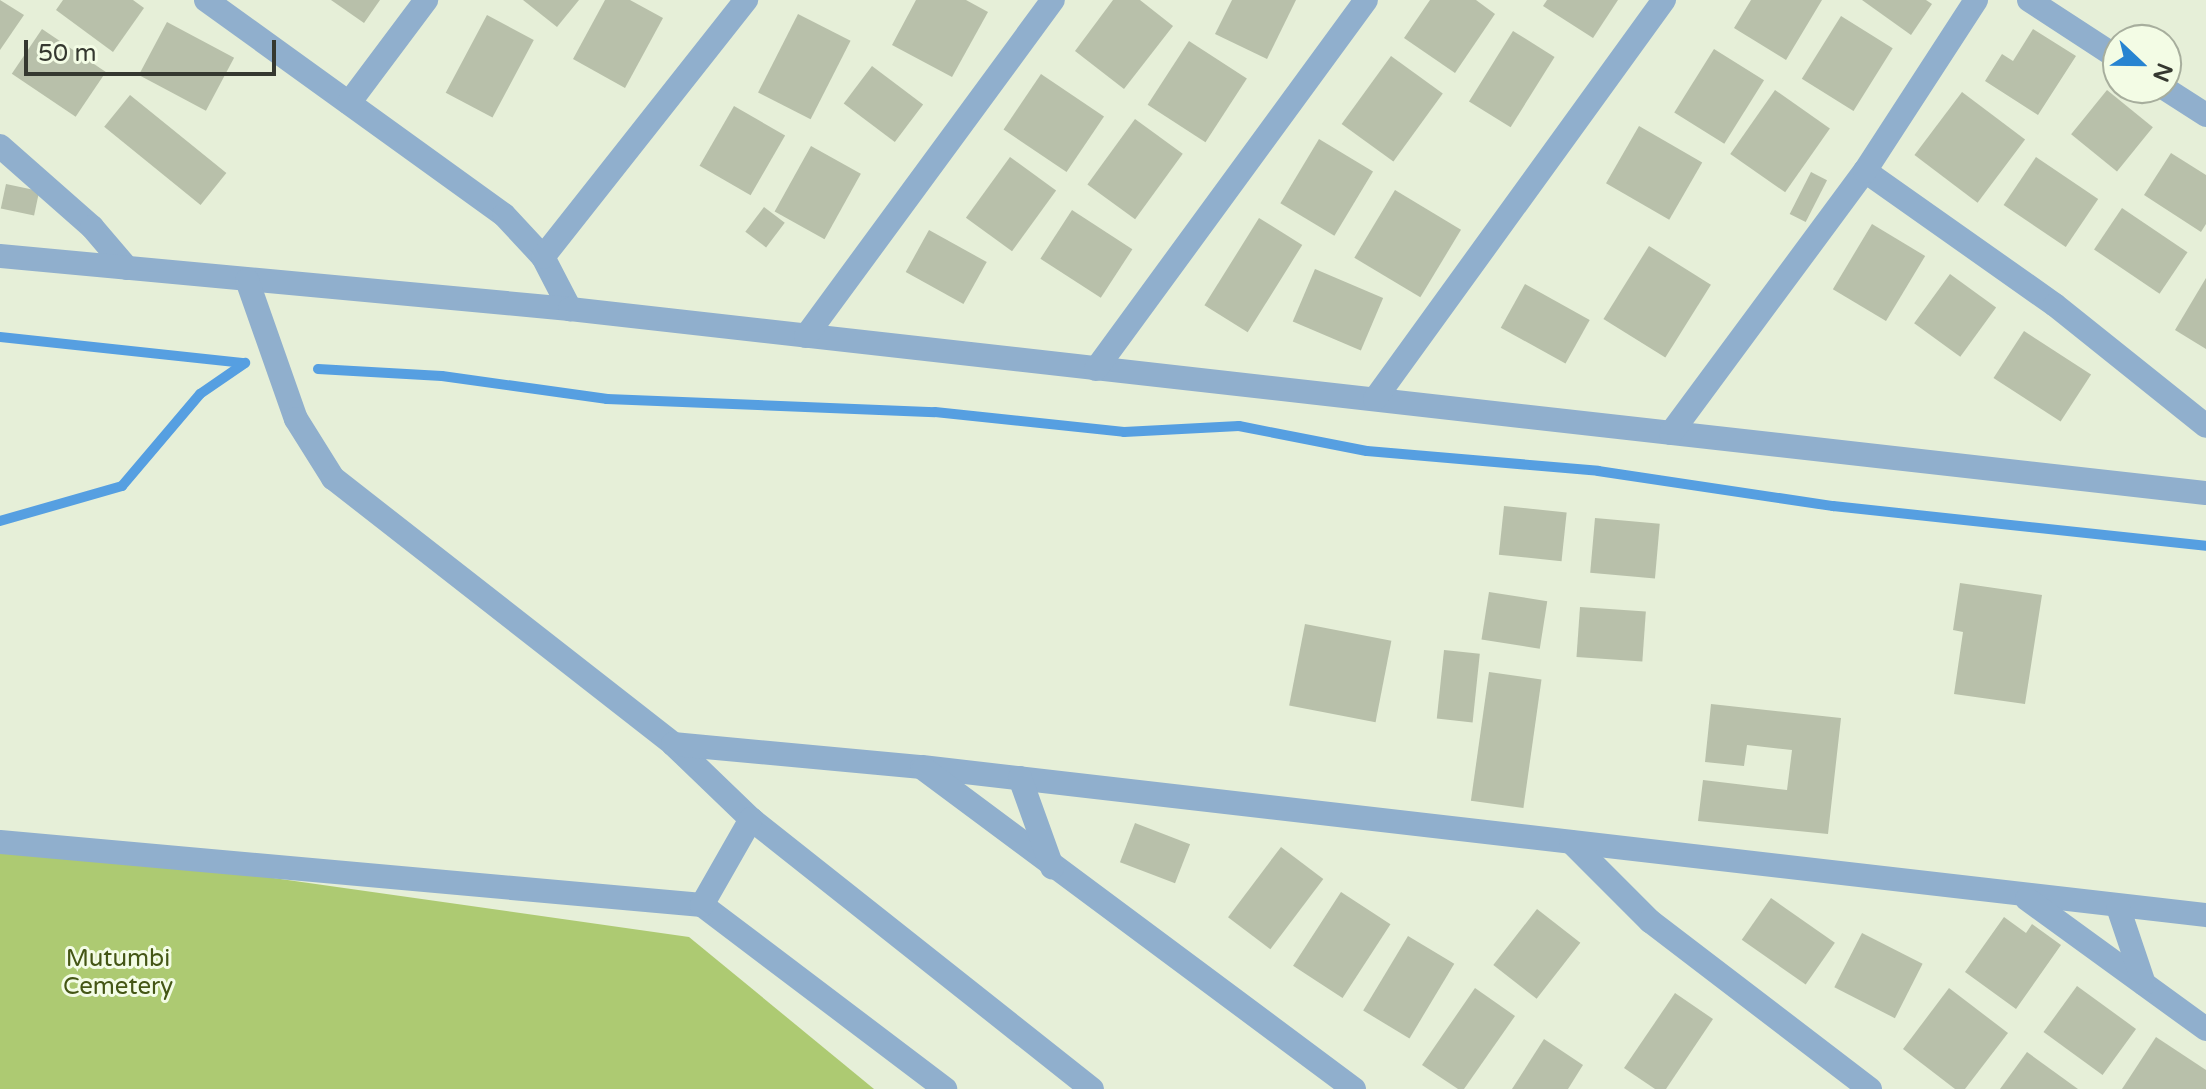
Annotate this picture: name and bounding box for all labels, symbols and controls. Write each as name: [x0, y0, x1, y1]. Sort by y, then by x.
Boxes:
scale bar: [28, 24, 280, 74]
north arrow: [2102, 24, 2182, 104]
text: 50 m: [38, 39, 96, 68]
text: N: [2147, 59, 2178, 85]
park label: Mutumbi Cemetery: [63, 945, 173, 1001]

